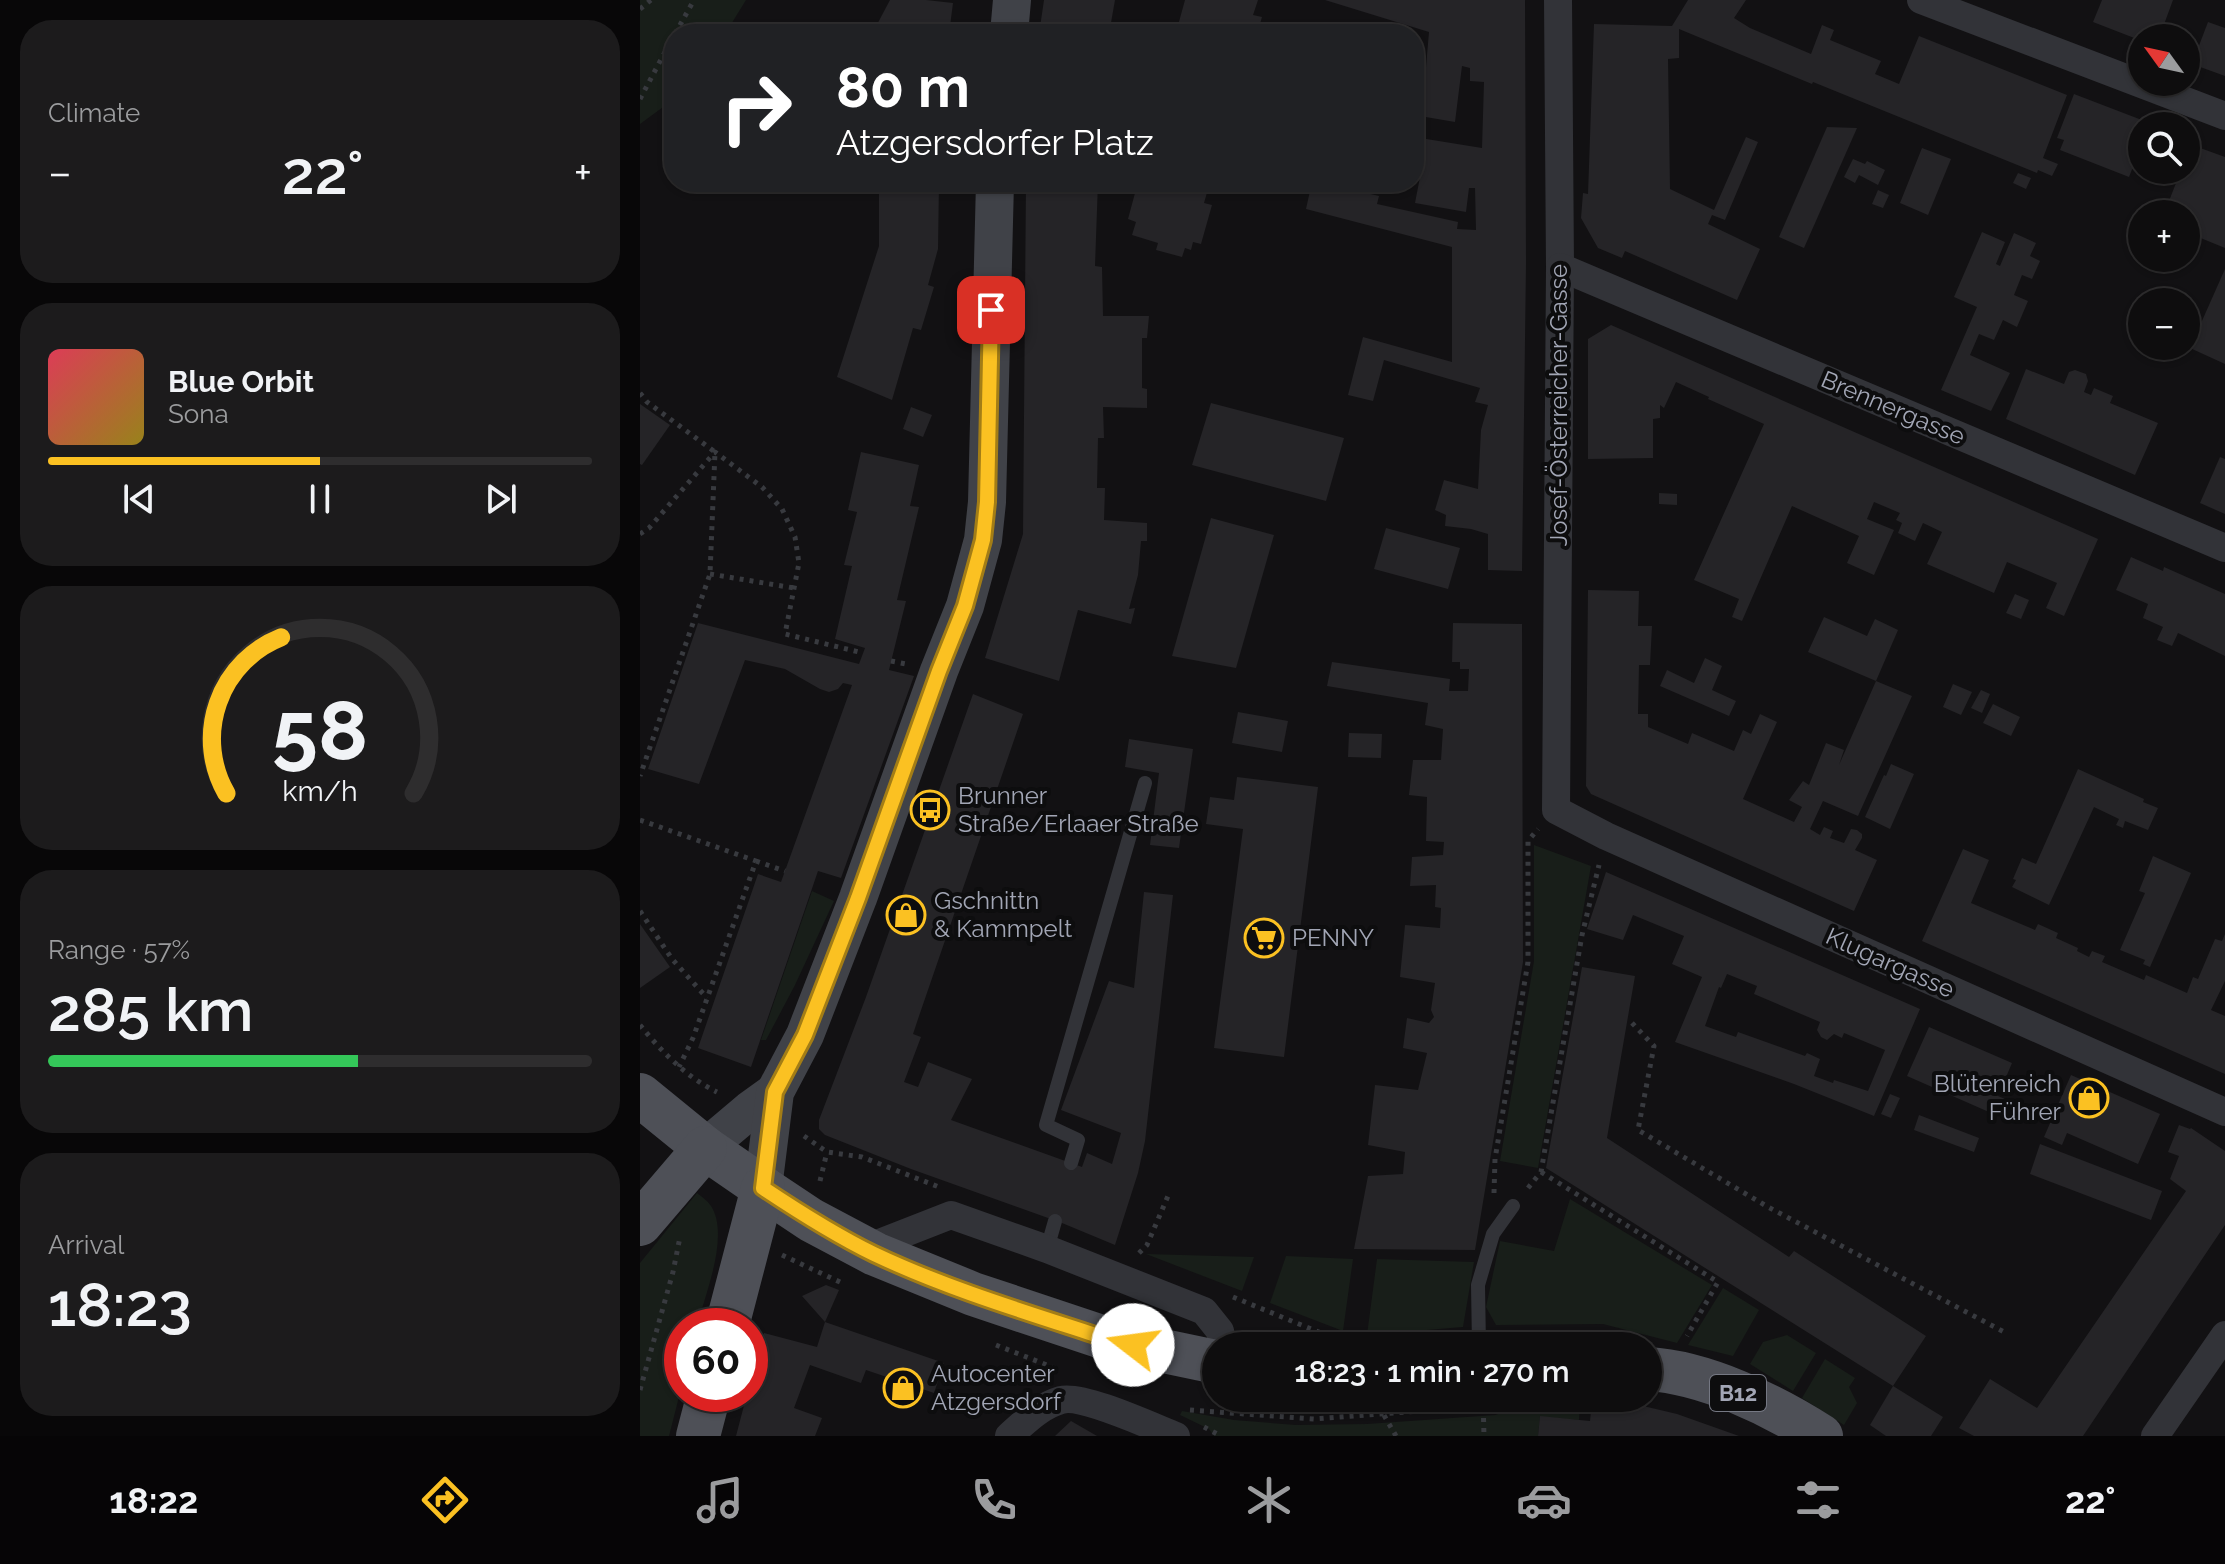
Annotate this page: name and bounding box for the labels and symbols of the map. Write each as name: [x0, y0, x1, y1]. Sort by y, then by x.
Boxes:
north arrow: [2128, 24, 2200, 96]
street label: Josef-Österreicher-Gasse: [1544, 264, 1573, 546]
pin: [957, 276, 1025, 344]
street label: Brennergasse: [1817, 364, 1969, 451]
place label: Brunner Straße/Erlaaer Straße: [958, 781, 1199, 838]
bus stop icon: Brunner Straße/Erlaaer Straße: [909, 789, 951, 831]
place label: Gschnittn & Kammpelt: [934, 886, 1072, 943]
shop icon: Gschnittn & Kammpelt: [885, 894, 927, 936]
supermarket icon: PENNY: [1243, 917, 1285, 959]
street label: Klugargasse: [1822, 921, 1959, 1004]
place label: PENNY: [1292, 923, 1375, 952]
place label: Blütenreich Führer: [1934, 1069, 2062, 1126]
shop icon: Blütenreich Führer: [2068, 1077, 2110, 1119]
position arrow: [1091, 1303, 1175, 1387]
speed limit sign: 60: [664, 1308, 768, 1412]
place label: Autocenter Atzgersdorf: [931, 1359, 1062, 1416]
shop icon: Autocenter Atzgersdorf: [882, 1367, 924, 1409]
road number: B12: [1710, 1375, 1766, 1411]

